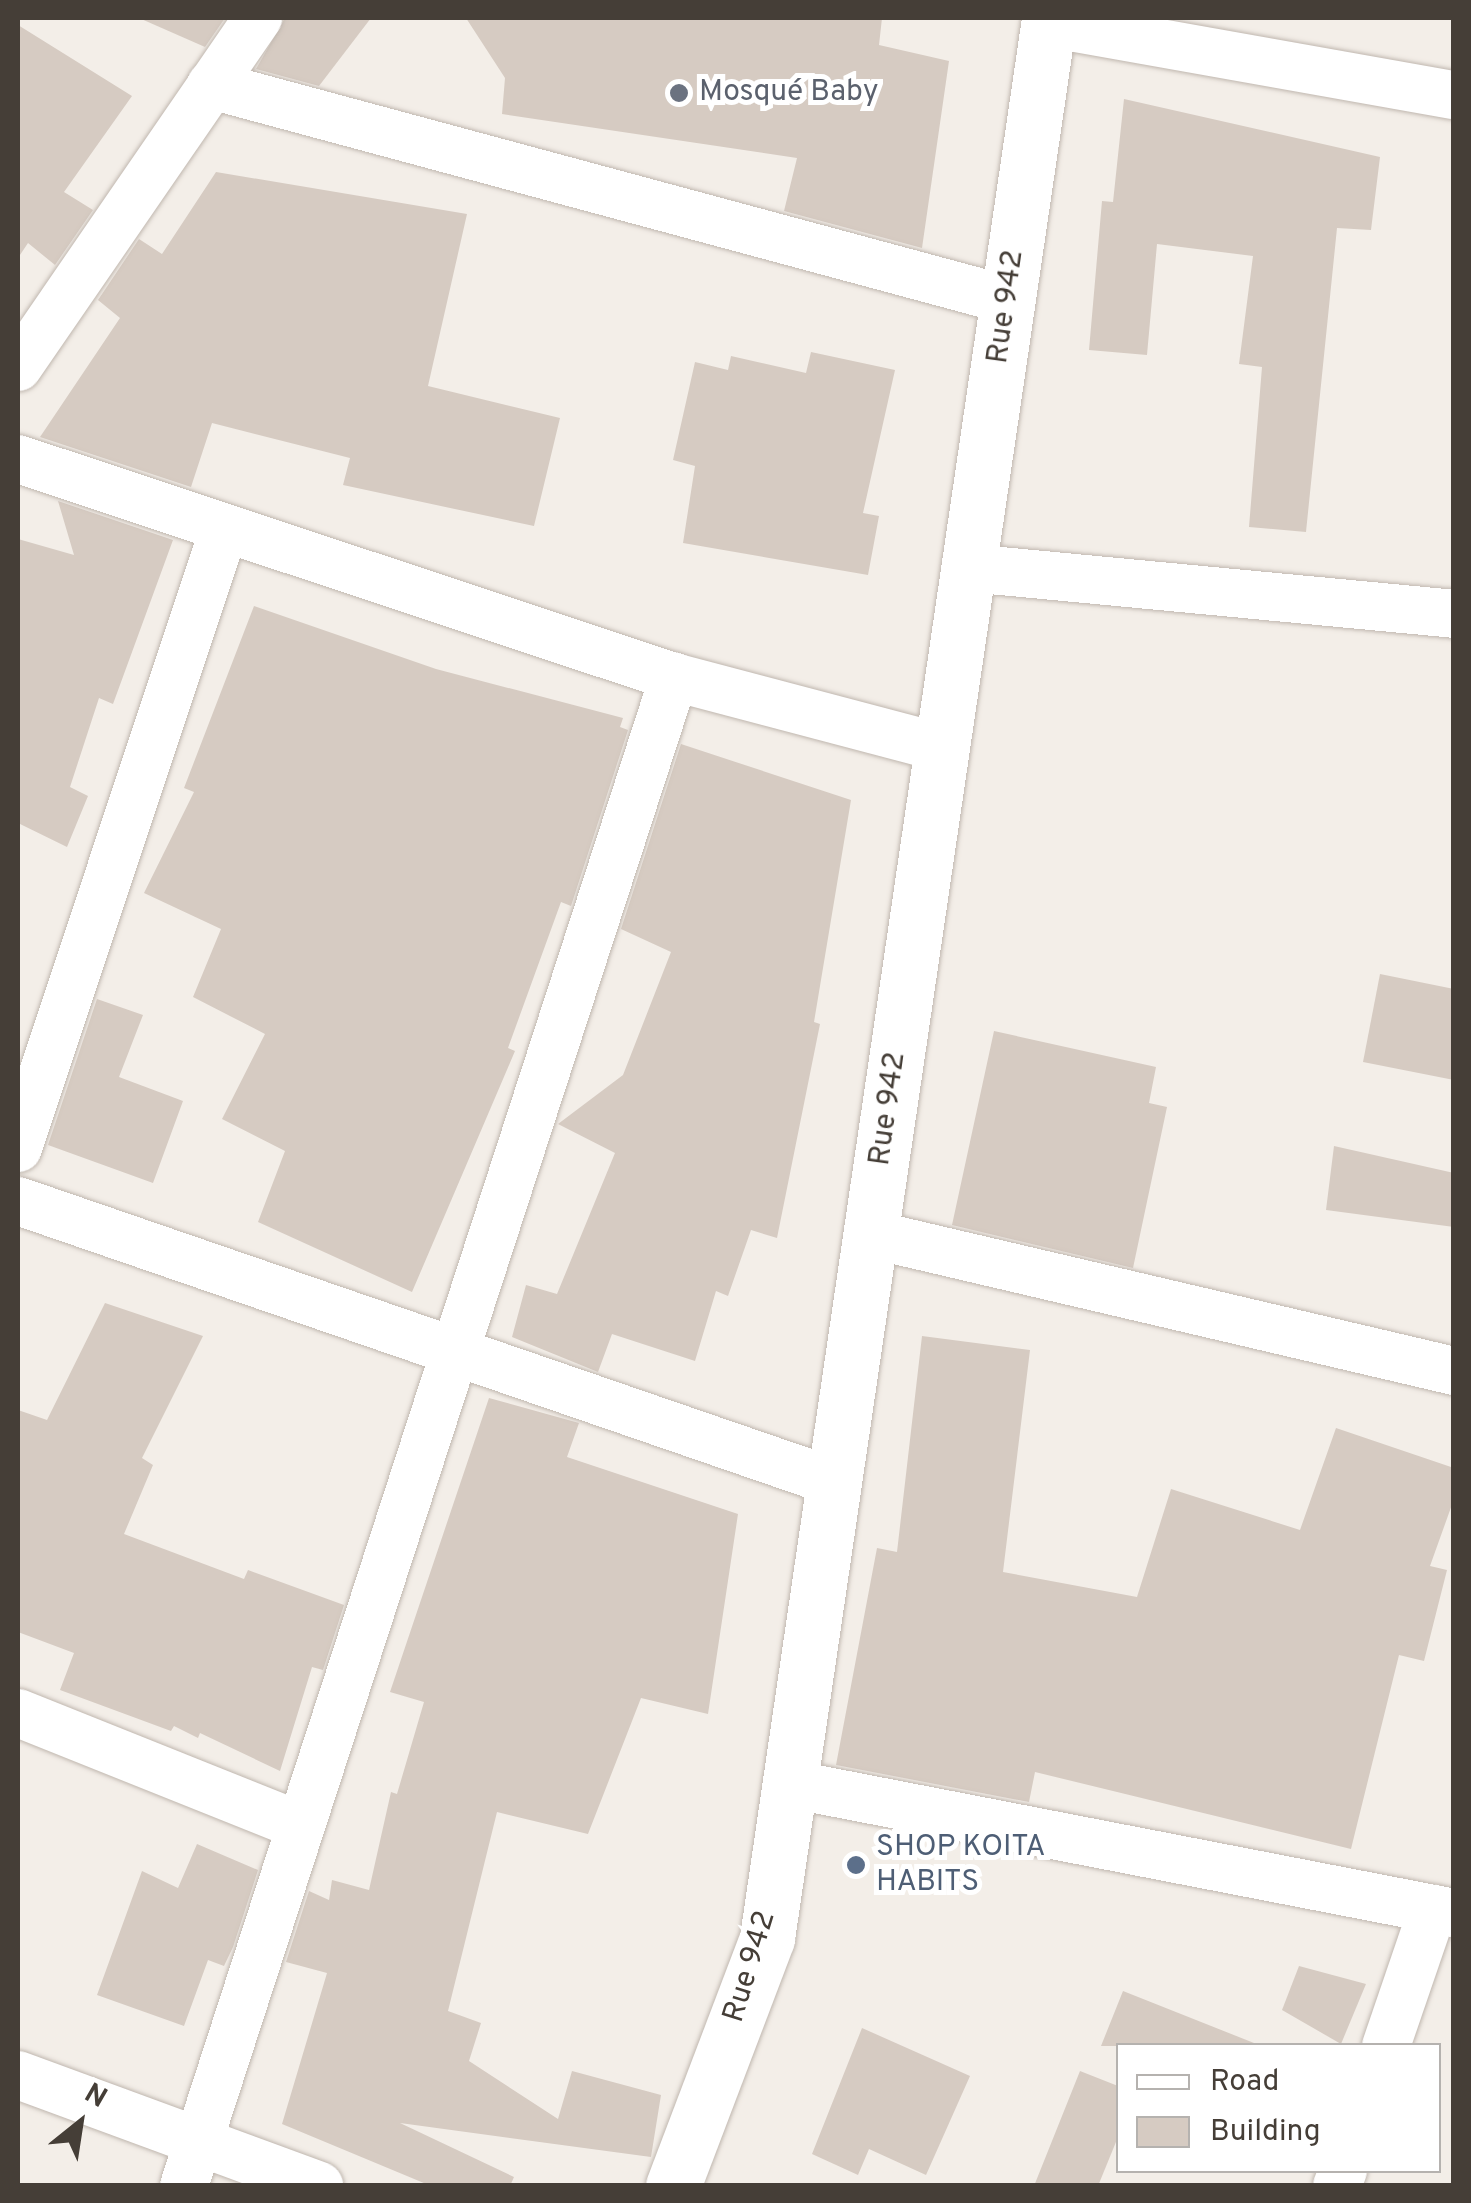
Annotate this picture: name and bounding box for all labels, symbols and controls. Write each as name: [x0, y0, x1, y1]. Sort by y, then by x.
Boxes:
place label: Mosqué Baby: [699, 75, 879, 111]
marker: Mosqué Baby: [668, 82, 690, 104]
street label: Rue 942: [981, 248, 1033, 366]
street label: Rue 942: [863, 1050, 915, 1168]
place label: SHOP KOITA HABITS: [876, 1830, 1046, 1900]
marker: SHOP KOITA HABITS: [845, 1854, 867, 1876]
street label: Rue 942: [717, 1907, 785, 2027]
legend: [1116, 2043, 1441, 2173]
text: Road: [1210, 2064, 1279, 2101]
north arrow: [30, 2073, 130, 2173]
text: N: [77, 2076, 113, 2118]
text: Building: [1210, 2114, 1321, 2151]

